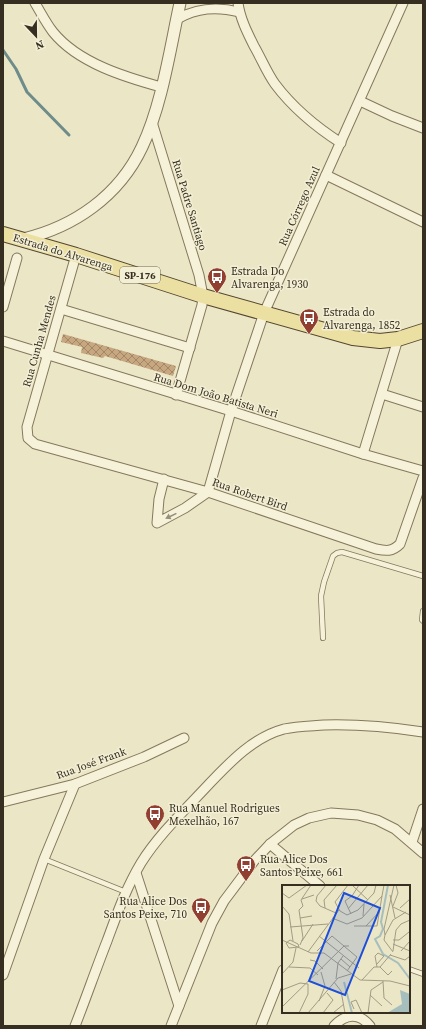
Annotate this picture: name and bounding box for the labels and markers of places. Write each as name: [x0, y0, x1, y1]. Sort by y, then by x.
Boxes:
place label: Estrada Do Alvarenga, 1930: [231, 264, 309, 292]
bus stop icon: Estrada Do Alvarenga, 1930: [206, 266, 228, 294]
place label: Estrada do Alvarenga, 1852: [323, 305, 401, 333]
bus stop icon: Estrada do Alvarenga, 1852: [298, 307, 320, 335]
place label: Rua Manuel Rodrigues Mexelhão, 167: [169, 801, 280, 829]
bus stop icon: Rua Manuel Rodrigues Mexelhão, 167: [144, 803, 166, 831]
place label: Rua Alice Dos Santos Peixe, 661: [260, 852, 343, 880]
bus stop icon: Rua Alice Dos Santos Peixe, 661: [235, 854, 257, 882]
place label: Rua Alice Dos Santos Peixe, 710: [104, 894, 187, 922]
bus stop icon: Rua Alice Dos Santos Peixe, 710: [190, 896, 212, 924]

